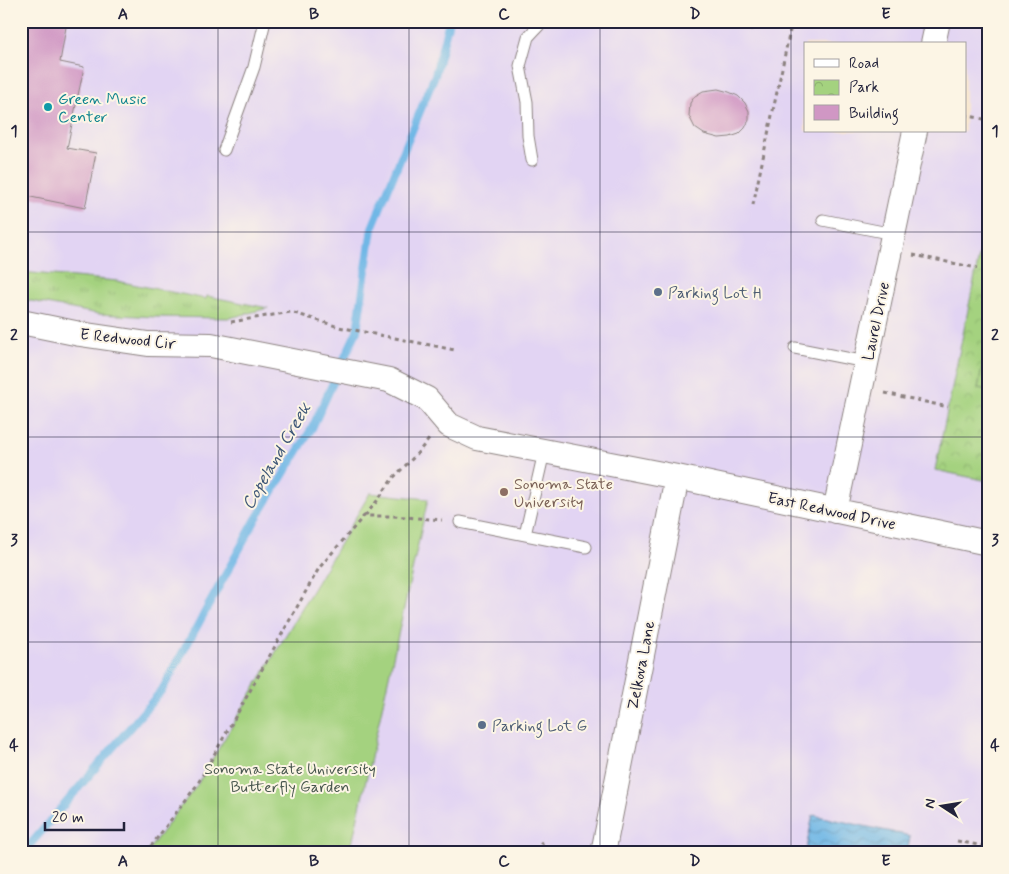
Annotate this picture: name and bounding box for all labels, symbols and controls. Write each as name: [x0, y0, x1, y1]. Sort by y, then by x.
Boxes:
text: A: [118, 4, 128, 25]
text: B: [309, 4, 319, 25]
text: C: [498, 4, 510, 25]
text: D: [689, 4, 701, 25]
text: E: [881, 4, 891, 25]
legend: [804, 42, 966, 132]
text: Road: [849, 54, 879, 74]
text: Park: [849, 78, 879, 98]
place label: Green Music Center: [58, 89, 146, 128]
marker: Green Music Center: [42, 101, 54, 113]
text: Building: [849, 104, 899, 125]
text: 1: [10, 121, 18, 142]
text: 1: [991, 121, 999, 142]
street label: Laurel Drive: [858, 280, 895, 363]
place label: Parking Lot H: [668, 283, 761, 305]
marker: Parking Lot H: [652, 286, 664, 298]
street label: E Redwood Cir: [79, 324, 177, 355]
text: 2: [10, 325, 18, 346]
text: 2: [991, 325, 999, 346]
water label: Copeland Creek: [237, 398, 318, 514]
place label: Sonoma State University: [514, 474, 613, 513]
marker: Sonoma State University: [498, 486, 510, 498]
street label: East Redwood Drive: [766, 488, 898, 535]
text: 3: [10, 530, 18, 551]
text: 3: [991, 530, 999, 551]
street label: Zelkova Lane: [623, 619, 660, 712]
place label: Parking Lot G: [492, 716, 587, 738]
marker: Parking Lot G: [476, 719, 488, 731]
text: 4: [9, 735, 19, 756]
text: 4: [990, 735, 1000, 756]
park label: Sonoma State University Butterfly Garden: [204, 759, 376, 798]
north arrow: [916, 782, 966, 832]
text: N: [920, 797, 940, 810]
scale bar: [45, 799, 124, 831]
text: 20 m: [52, 808, 84, 828]
text: A: [118, 851, 128, 872]
text: B: [309, 851, 319, 872]
text: C: [498, 851, 510, 872]
text: D: [689, 851, 701, 872]
text: E: [881, 851, 891, 872]

